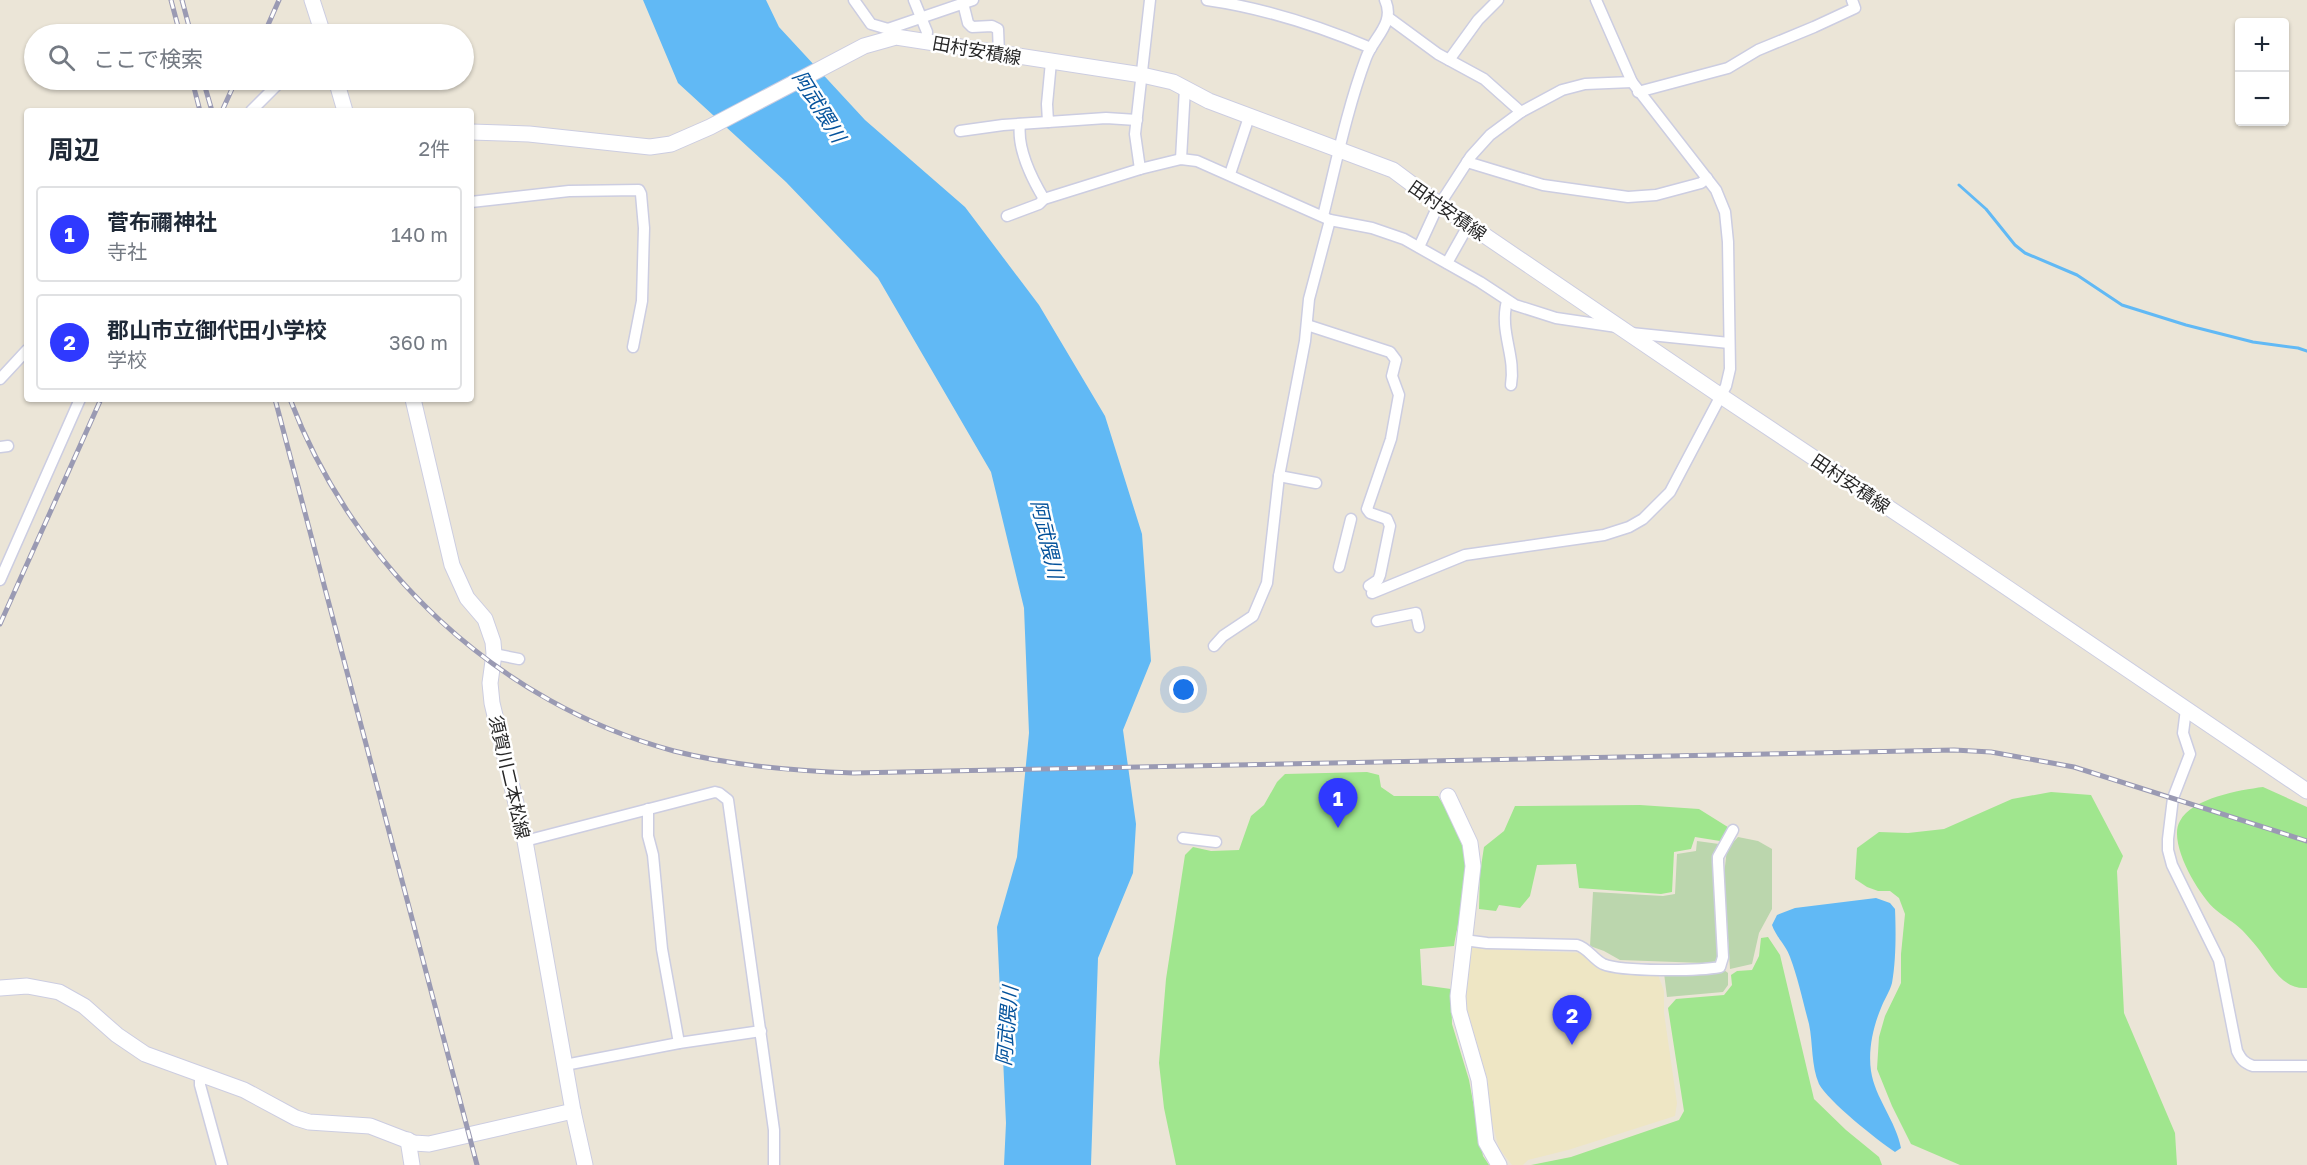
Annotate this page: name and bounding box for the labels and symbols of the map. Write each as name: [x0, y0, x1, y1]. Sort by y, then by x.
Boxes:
street label: 田村安積線: [931, 31, 1023, 69]
water label: 阿武隈川: [789, 66, 852, 148]
street label: 田村安積線: [1405, 175, 1491, 245]
street label: 田村安積線: [1808, 449, 1894, 517]
water label: 阿武隈川: [1027, 497, 1069, 583]
your location: [1169, 675, 1198, 704]
street label: 須賀川二本松線: [485, 713, 535, 841]
pin: 1: [1318, 778, 1358, 828]
water label: 阿武隈川: [991, 983, 1022, 1067]
pin: 2: [1552, 996, 1592, 1045]

